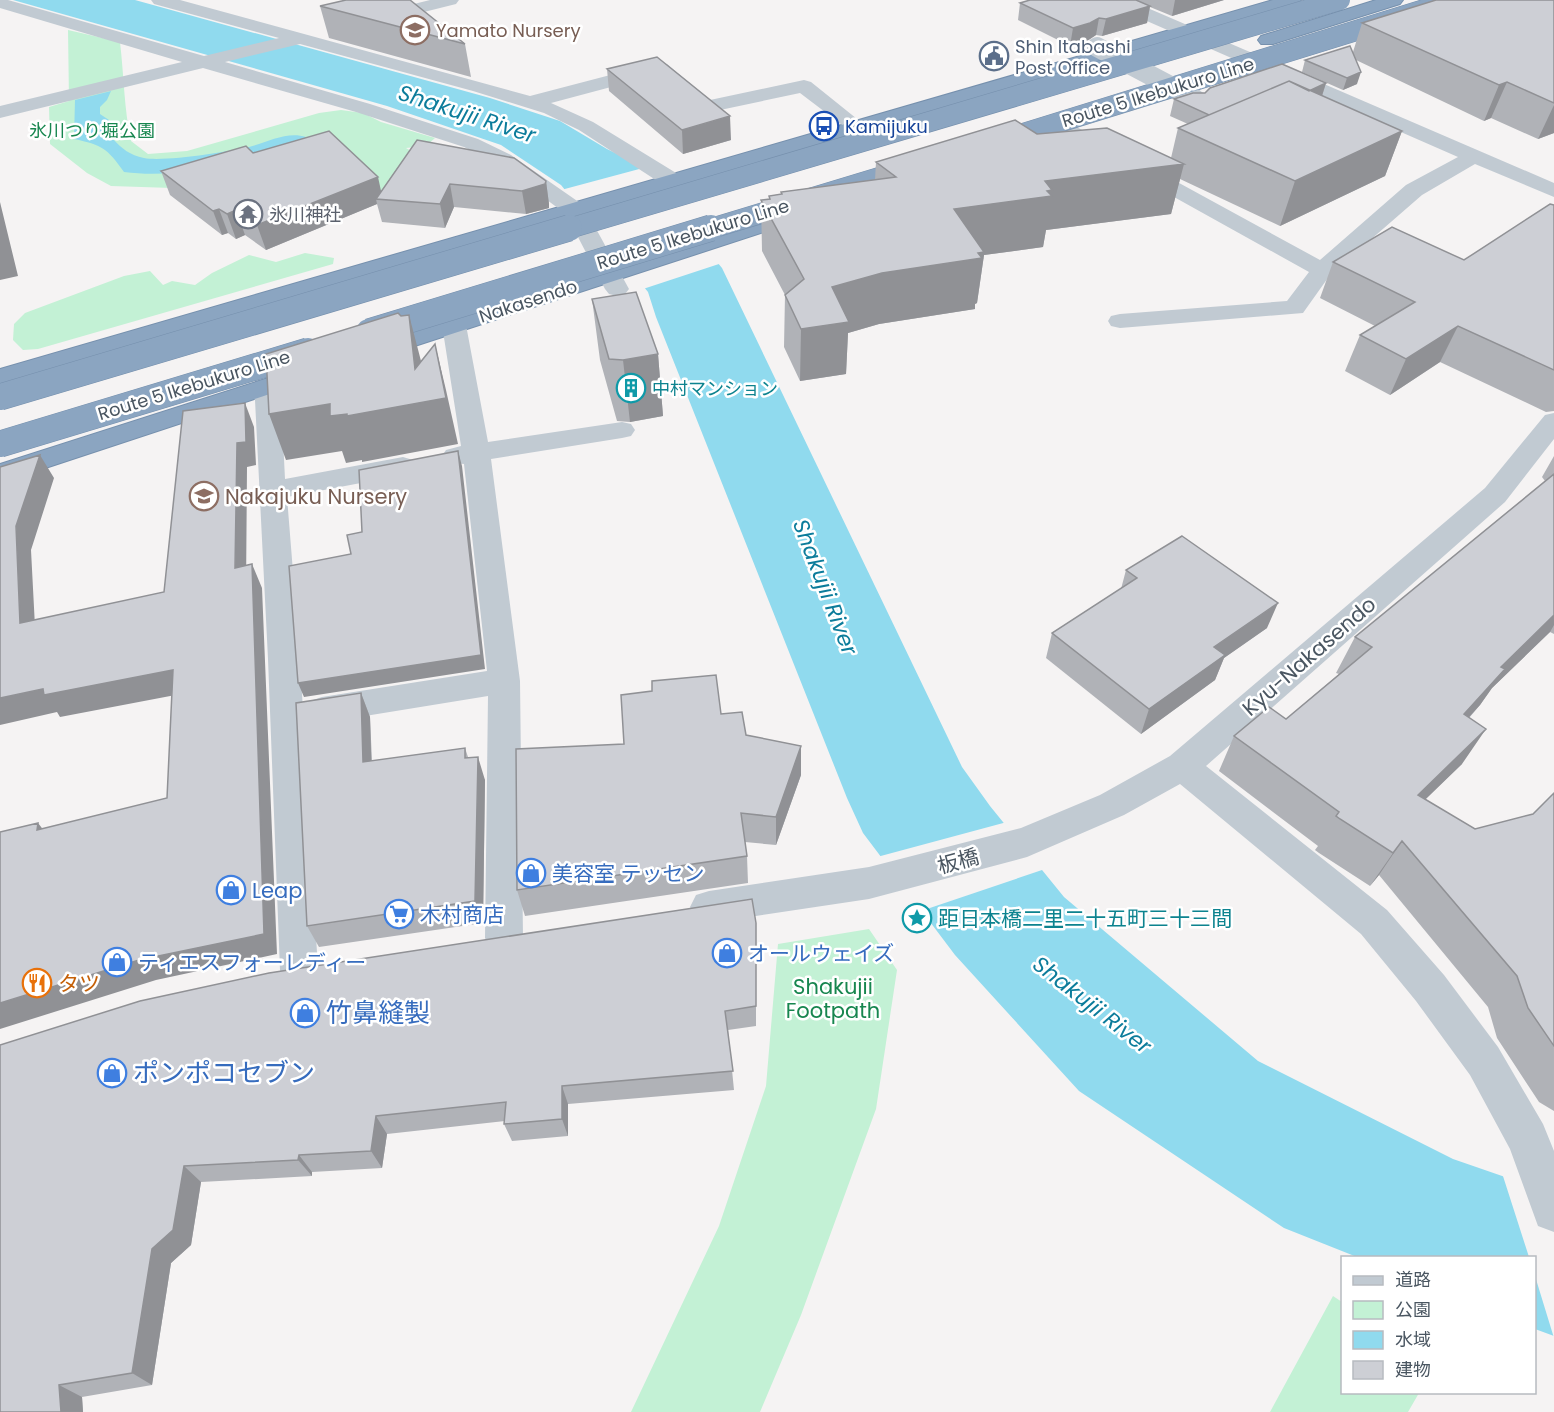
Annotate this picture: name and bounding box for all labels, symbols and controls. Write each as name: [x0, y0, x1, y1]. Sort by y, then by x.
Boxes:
school or university icon: Yamato Nursery: [399, 14, 431, 46]
place label: Yamato Nursery: [436, 18, 581, 43]
place label: Shin Itabashi Post Office: [1015, 34, 1131, 80]
public building icon: Shin Itabashi Post Office: [978, 40, 1010, 72]
street label: Route 5 Ikebukuro Line: [1059, 51, 1257, 133]
water label: Shakujii River: [394, 77, 541, 151]
bus stop icon: Kamijuku: [808, 110, 840, 142]
place label: Kamijuku: [845, 114, 928, 139]
park label: 氷川つり堀公園: [29, 118, 155, 143]
street label: Route 5 Ikebukuro Line: [594, 193, 792, 275]
temple icon: 氷川神社: [232, 198, 264, 230]
place label: 氷川神社: [269, 202, 341, 227]
street label: Nakasendo: [476, 273, 580, 329]
street label: Route 5 Ikebukuro Line: [95, 344, 293, 426]
building icon: 中村マンション: [615, 372, 647, 404]
place label: 中村マンション: [652, 376, 778, 401]
school or university icon: Nakajuku Nursery: [188, 480, 220, 512]
place label: Nakajuku Nursery: [225, 482, 407, 511]
water label: Shakujii River: [785, 515, 865, 660]
street label: Kyu-Nakasendo: [1236, 590, 1382, 722]
street label: 板橋: [934, 842, 982, 880]
shop icon: 美容室 テッセン: [515, 857, 547, 889]
place label: 美容室 テッセン: [552, 859, 705, 888]
shop icon: Leap: [215, 874, 247, 906]
place label: Leap: [252, 876, 302, 905]
supermarket icon: 木村商店: [383, 898, 415, 930]
place label: 木村商店: [420, 900, 504, 929]
place icon: 距日本橋二里二十五町三十三間: [901, 902, 933, 934]
place label: 距日本橋二里二十五町三十三間: [938, 904, 1232, 933]
shop icon: オールウェイズ: [711, 937, 743, 969]
place label: オールウェイズ: [748, 939, 894, 968]
shop icon: ティエスフォーレディー: [101, 946, 133, 978]
place label: ティエスフォーレディー: [138, 948, 366, 977]
water label: Shakujii River: [1026, 949, 1159, 1062]
restaurant icon: タツ: [21, 967, 53, 999]
place label: タツ: [58, 969, 100, 998]
park label: Shakujii Footpath: [786, 972, 880, 1025]
place label: 竹鼻縫製: [326, 995, 430, 1031]
shop icon: 竹鼻縫製: [289, 997, 321, 1029]
place label: ポンポコセブン: [133, 1055, 315, 1091]
shop icon: ポンポコセブン: [96, 1057, 128, 1089]
legend: [1341, 1256, 1536, 1394]
text: 道路: [1395, 1267, 1431, 1292]
text: 公園: [1395, 1297, 1431, 1322]
text: 水域: [1395, 1327, 1431, 1352]
text: 建物: [1395, 1357, 1431, 1382]

